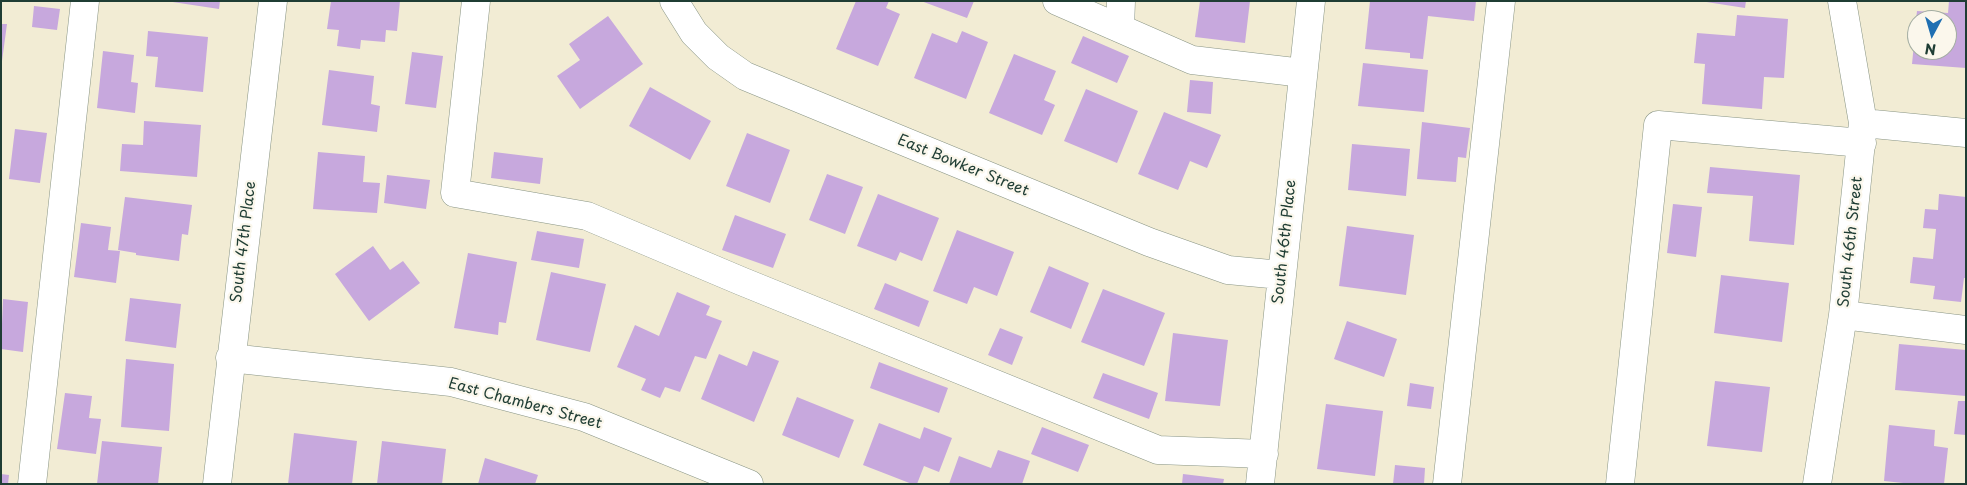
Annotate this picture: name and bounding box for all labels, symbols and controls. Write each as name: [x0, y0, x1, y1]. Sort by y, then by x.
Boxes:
north arrow: [1907, 10, 1957, 60]
text: N: [1924, 38, 1937, 60]
street label: East Bowker Street: [895, 131, 1031, 201]
street label: South 46th Street: [1835, 176, 1867, 308]
street label: South 46th Place: [1270, 179, 1300, 305]
street label: South 47th Place: [228, 180, 260, 304]
street label: East Chambers Street: [446, 375, 604, 433]

